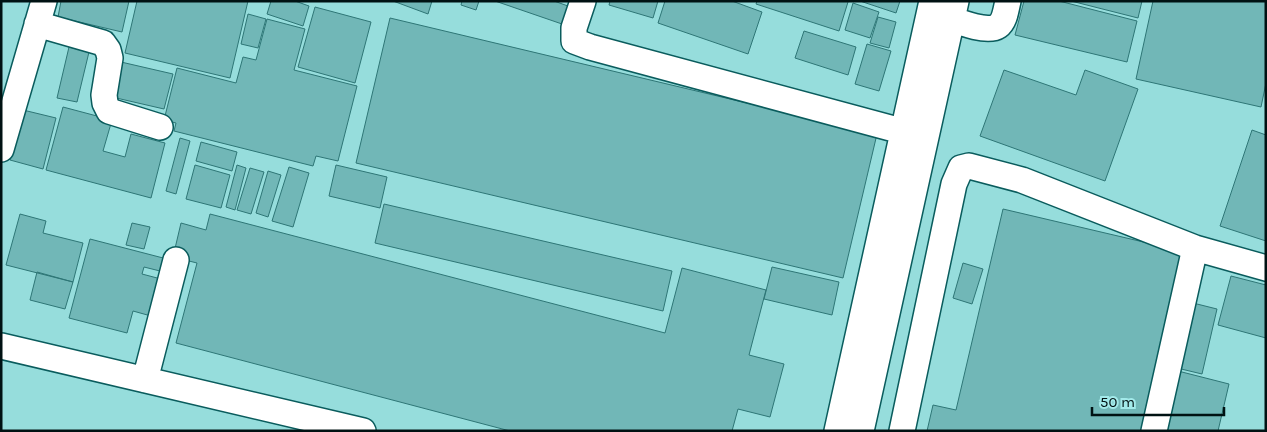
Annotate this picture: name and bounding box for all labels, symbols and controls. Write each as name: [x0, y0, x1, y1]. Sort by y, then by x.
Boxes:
scale bar: [1092, 384, 1224, 416]
text: 50 m: [1100, 393, 1135, 411]

